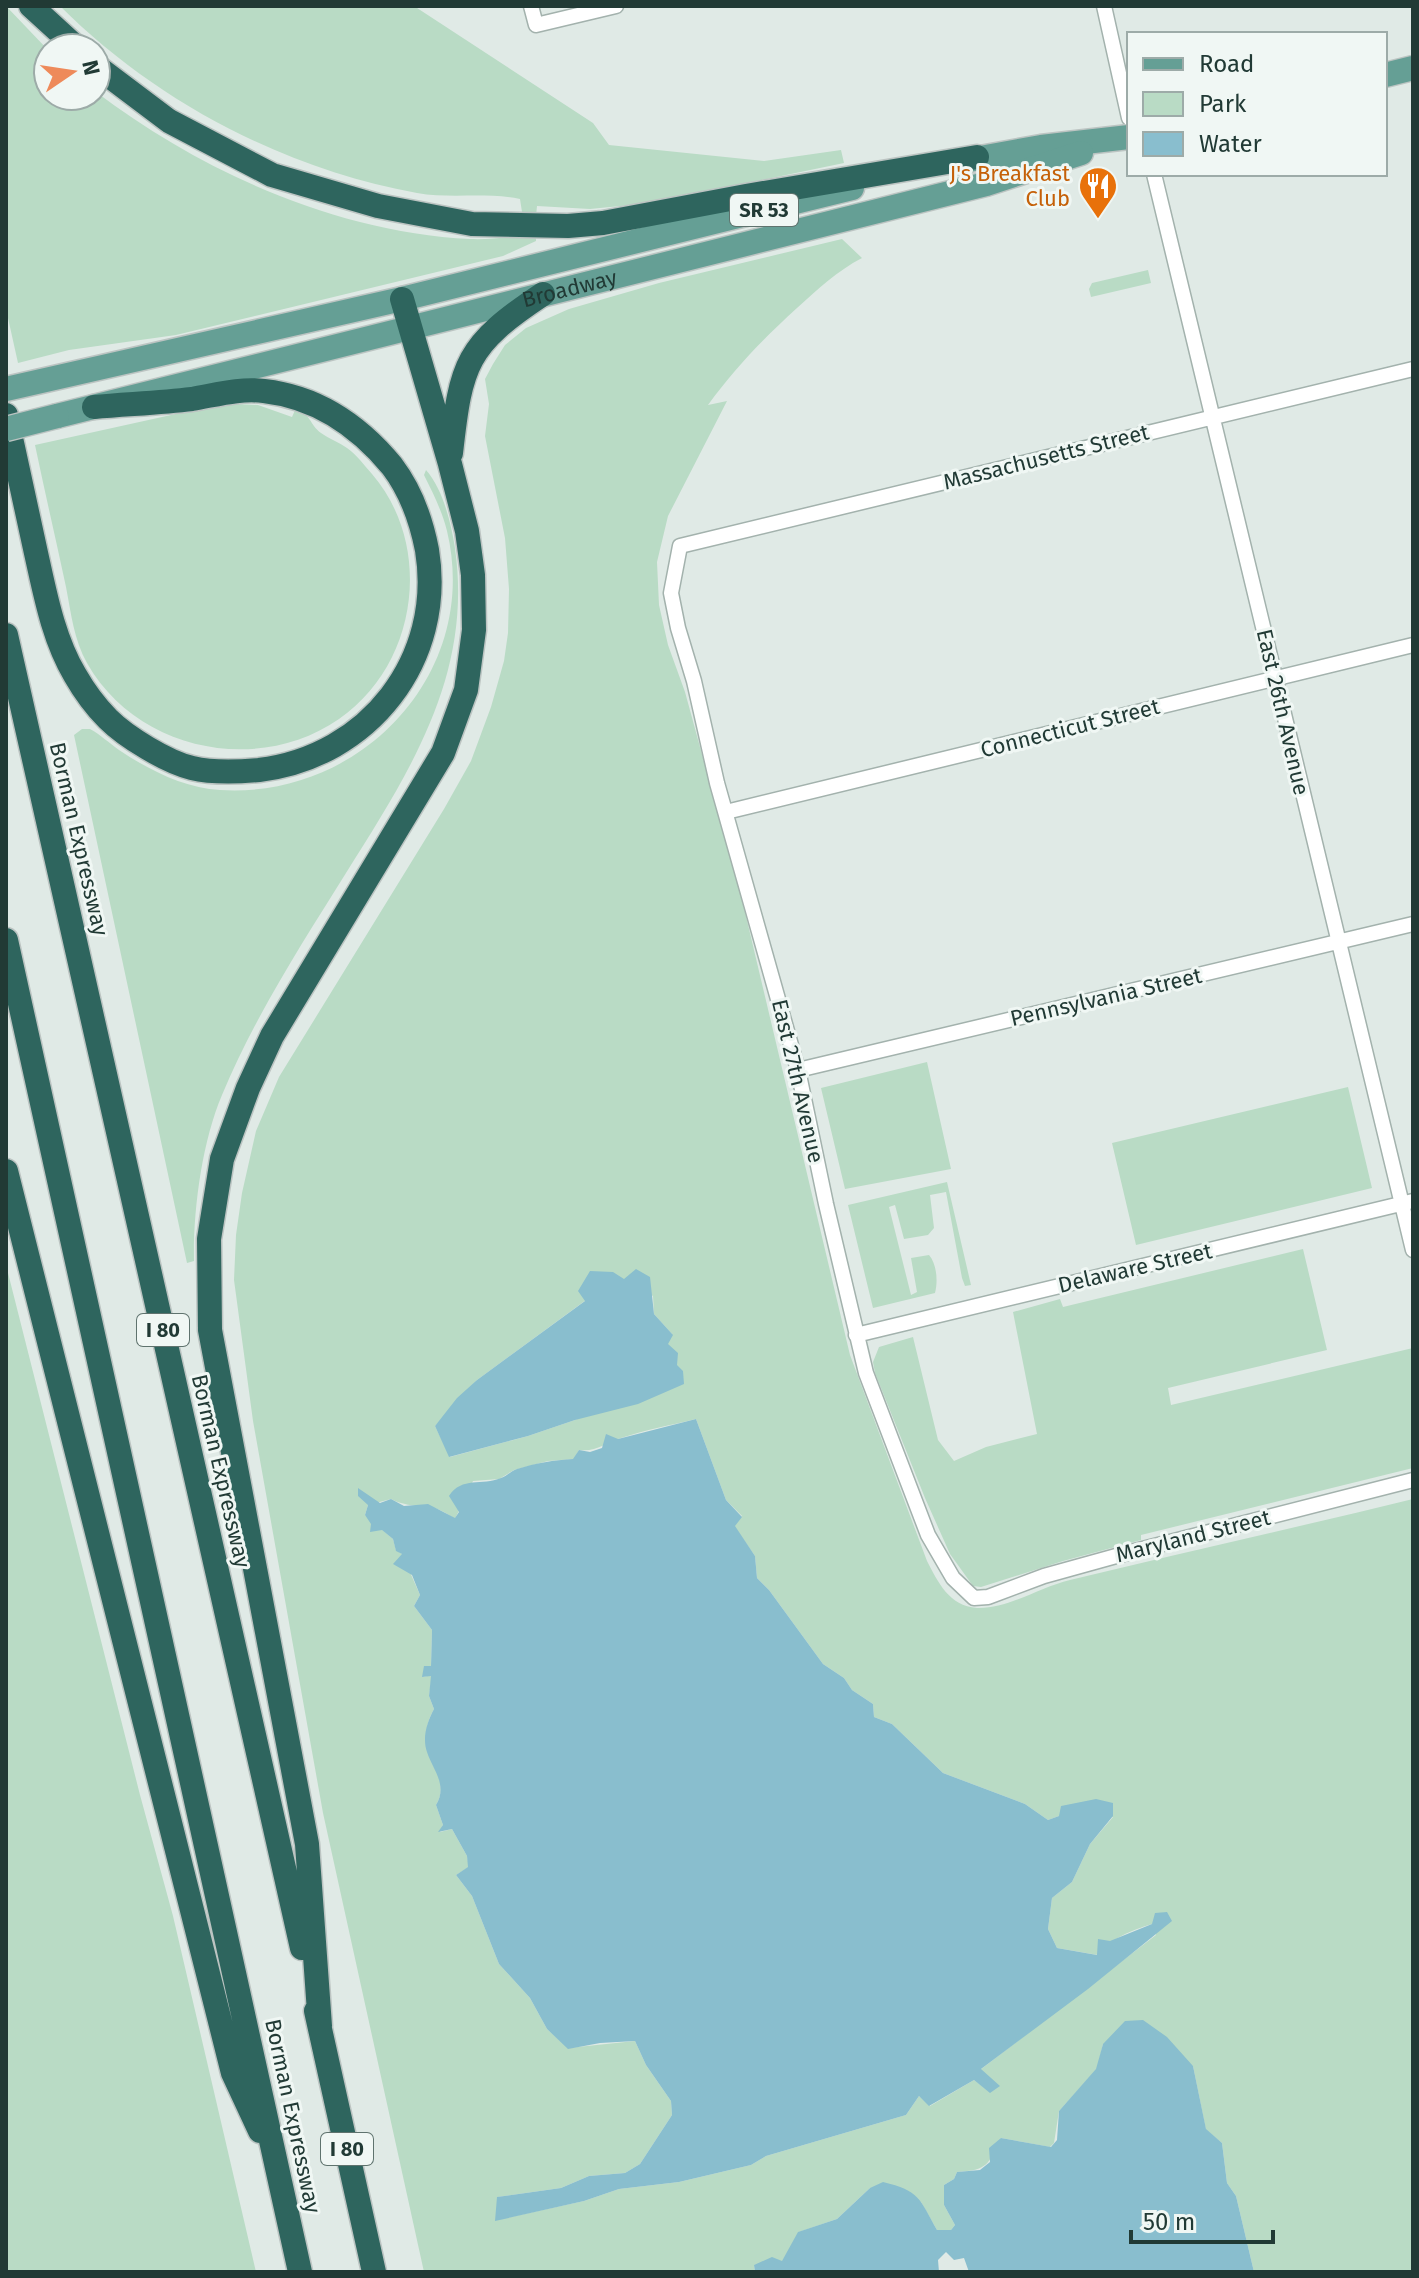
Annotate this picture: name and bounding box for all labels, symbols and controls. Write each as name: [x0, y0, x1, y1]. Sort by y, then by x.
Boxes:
north arrow: [32, 32, 112, 112]
legend: [1127, 32, 1387, 176]
text: Road: [1199, 50, 1254, 78]
text: N: [76, 57, 106, 78]
text: Park: [1199, 90, 1247, 118]
text: Water: [1199, 130, 1263, 158]
place label: J's Breakfast Club: [950, 160, 1070, 212]
restaurant icon: J's Breakfast Club: [1077, 165, 1119, 220]
road number: SR 53: [730, 194, 798, 226]
street label: Broadway: [519, 263, 620, 313]
street label: Massachusetts Street: [940, 418, 1152, 496]
street label: East 26th Avenue: [1251, 626, 1315, 798]
street label: Connecticut Street: [978, 693, 1162, 763]
street label: Borman Expressway: [44, 740, 114, 939]
street label: Pennsylvania Street: [1008, 962, 1205, 1032]
street label: East 27th Avenue: [766, 996, 830, 1166]
street label: Delaware Street: [1055, 1237, 1215, 1299]
road number: I 80: [137, 1314, 189, 1346]
street label: Borman Expressway: [186, 1372, 256, 1571]
street label: Maryland Street: [1113, 1504, 1273, 1568]
street label: Borman Expressway: [259, 2016, 327, 2216]
road number: I 80: [321, 2133, 373, 2165]
scale bar: [1131, 2194, 1273, 2244]
text: 50 m: [1143, 2208, 1195, 2236]

